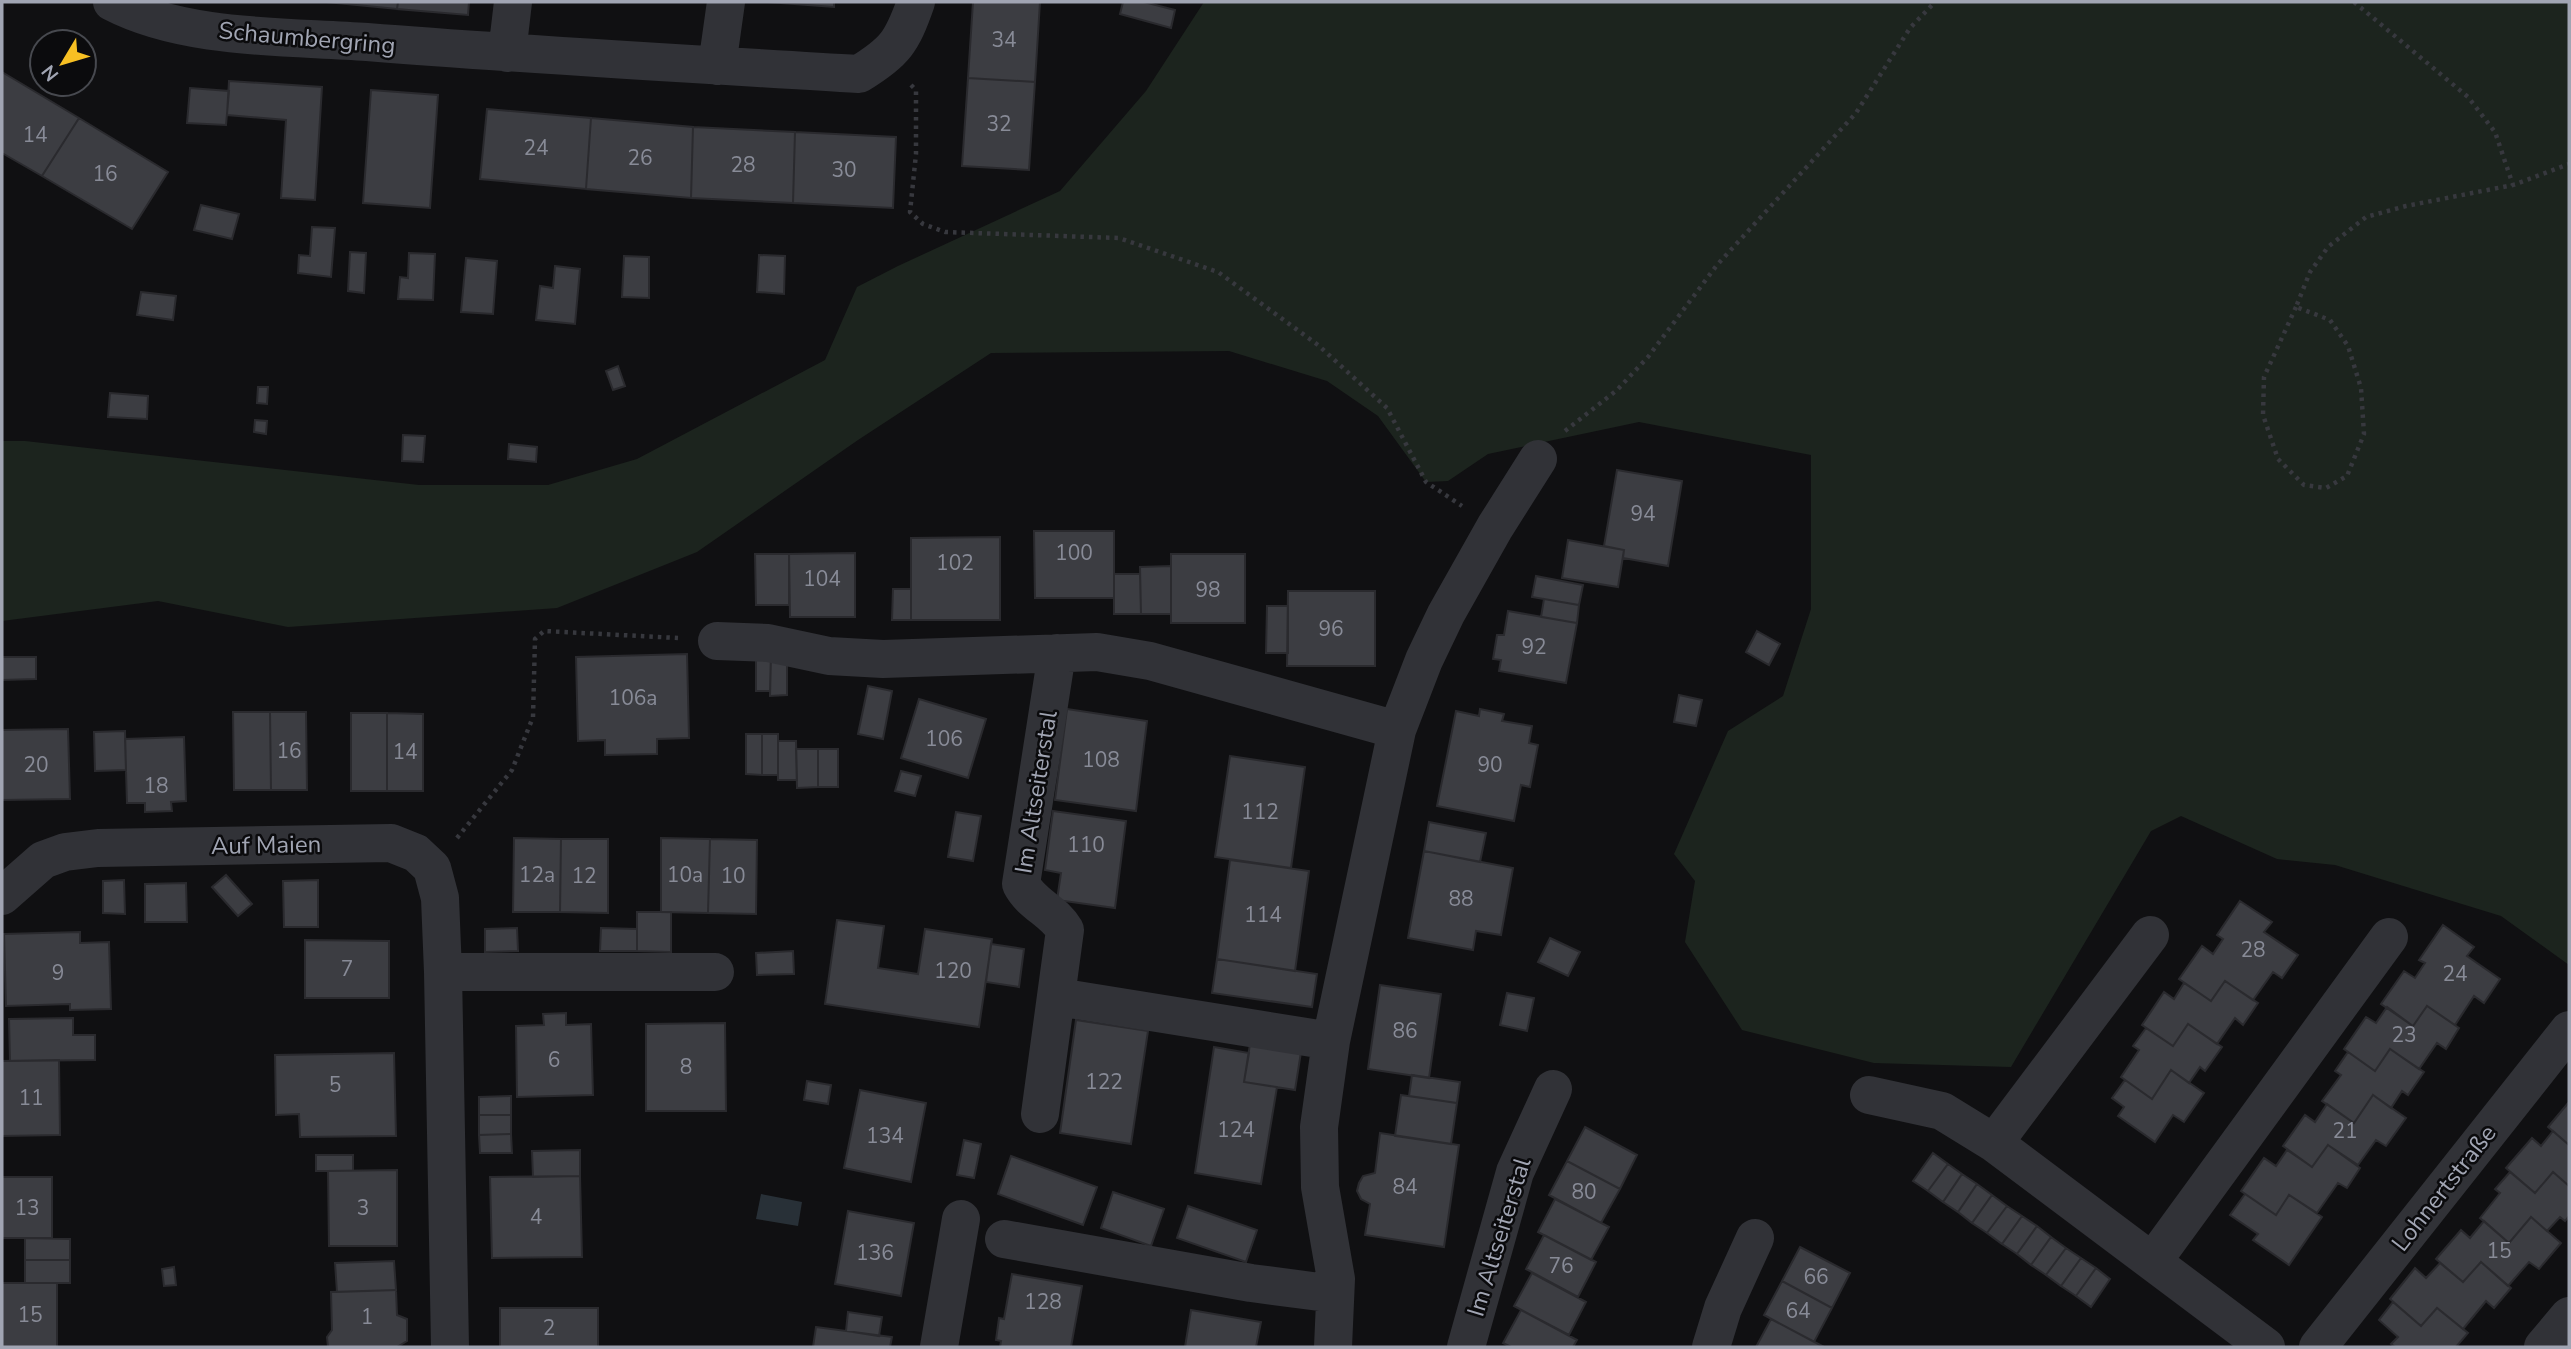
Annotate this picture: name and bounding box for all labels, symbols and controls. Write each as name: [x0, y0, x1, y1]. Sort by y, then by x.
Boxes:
street label: Schaumbergring: [217, 14, 397, 62]
house number: 34: [991, 26, 1017, 54]
north arrow: [28, 28, 98, 98]
text: N: [36, 59, 65, 86]
house number: 32: [986, 110, 1012, 138]
house number: 14: [22, 121, 48, 149]
house number: 24: [523, 134, 549, 162]
house number: 26: [627, 144, 653, 172]
house number: 28: [730, 151, 756, 179]
house number: 30: [831, 156, 857, 184]
house number: 16: [92, 160, 118, 188]
house number: 94: [1630, 500, 1656, 528]
house number: 100: [1055, 539, 1093, 567]
house number: 102: [936, 549, 974, 577]
house number: 104: [803, 565, 841, 593]
house number: 98: [1195, 576, 1221, 604]
house number: 96: [1318, 615, 1344, 643]
house number: 92: [1521, 633, 1547, 661]
house number: 106a: [609, 684, 657, 712]
street label: Im Altseiterstal: [1007, 708, 1065, 876]
house number: 106: [925, 725, 963, 753]
house number: 16: [276, 737, 302, 765]
house number: 14: [392, 738, 418, 766]
house number: 108: [1082, 746, 1120, 774]
house number: 20: [23, 751, 49, 779]
house number: 90: [1477, 751, 1503, 779]
house number: 18: [143, 772, 169, 800]
house number: 112: [1241, 798, 1279, 826]
street label: Auf Maien: [211, 828, 321, 862]
house number: 110: [1067, 831, 1105, 859]
house number: 12a: [519, 861, 555, 889]
house number: 10a: [667, 861, 703, 889]
house number: 12: [571, 862, 597, 890]
house number: 10: [720, 862, 746, 890]
house number: 88: [1448, 885, 1474, 913]
house number: 114: [1244, 901, 1282, 929]
house number: 28: [2240, 936, 2266, 964]
house number: 7: [341, 955, 353, 983]
house number: 120: [934, 957, 972, 985]
house number: 9: [52, 959, 64, 987]
house number: 24: [2442, 960, 2468, 988]
house number: 86: [1392, 1017, 1418, 1045]
house number: 23: [2391, 1021, 2417, 1049]
house number: 6: [548, 1046, 560, 1074]
house number: 8: [680, 1053, 692, 1081]
house number: 122: [1085, 1068, 1123, 1096]
house number: 5: [329, 1071, 341, 1099]
house number: 11: [18, 1084, 44, 1112]
house number: 124: [1217, 1116, 1255, 1144]
house number: 21: [2332, 1117, 2358, 1145]
street label: Lohnertstraße: [2384, 1118, 2504, 1258]
house number: 134: [866, 1122, 904, 1150]
street label: Im Altseiterstal: [1460, 1154, 1538, 1320]
house number: 84: [1392, 1173, 1418, 1201]
house number: 80: [1571, 1178, 1597, 1206]
house number: 13: [14, 1194, 40, 1222]
house number: 3: [357, 1194, 369, 1222]
house number: 4: [530, 1203, 542, 1231]
house number: 15: [2486, 1237, 2512, 1265]
house number: 136: [856, 1239, 894, 1267]
house number: 76: [1548, 1252, 1574, 1280]
house number: 66: [1803, 1263, 1829, 1291]
house number: 128: [1024, 1288, 1062, 1316]
house number: 64: [1785, 1297, 1811, 1325]
house number: 15: [17, 1301, 43, 1329]
house number: 1: [361, 1303, 373, 1331]
house number: 2: [543, 1314, 555, 1342]

